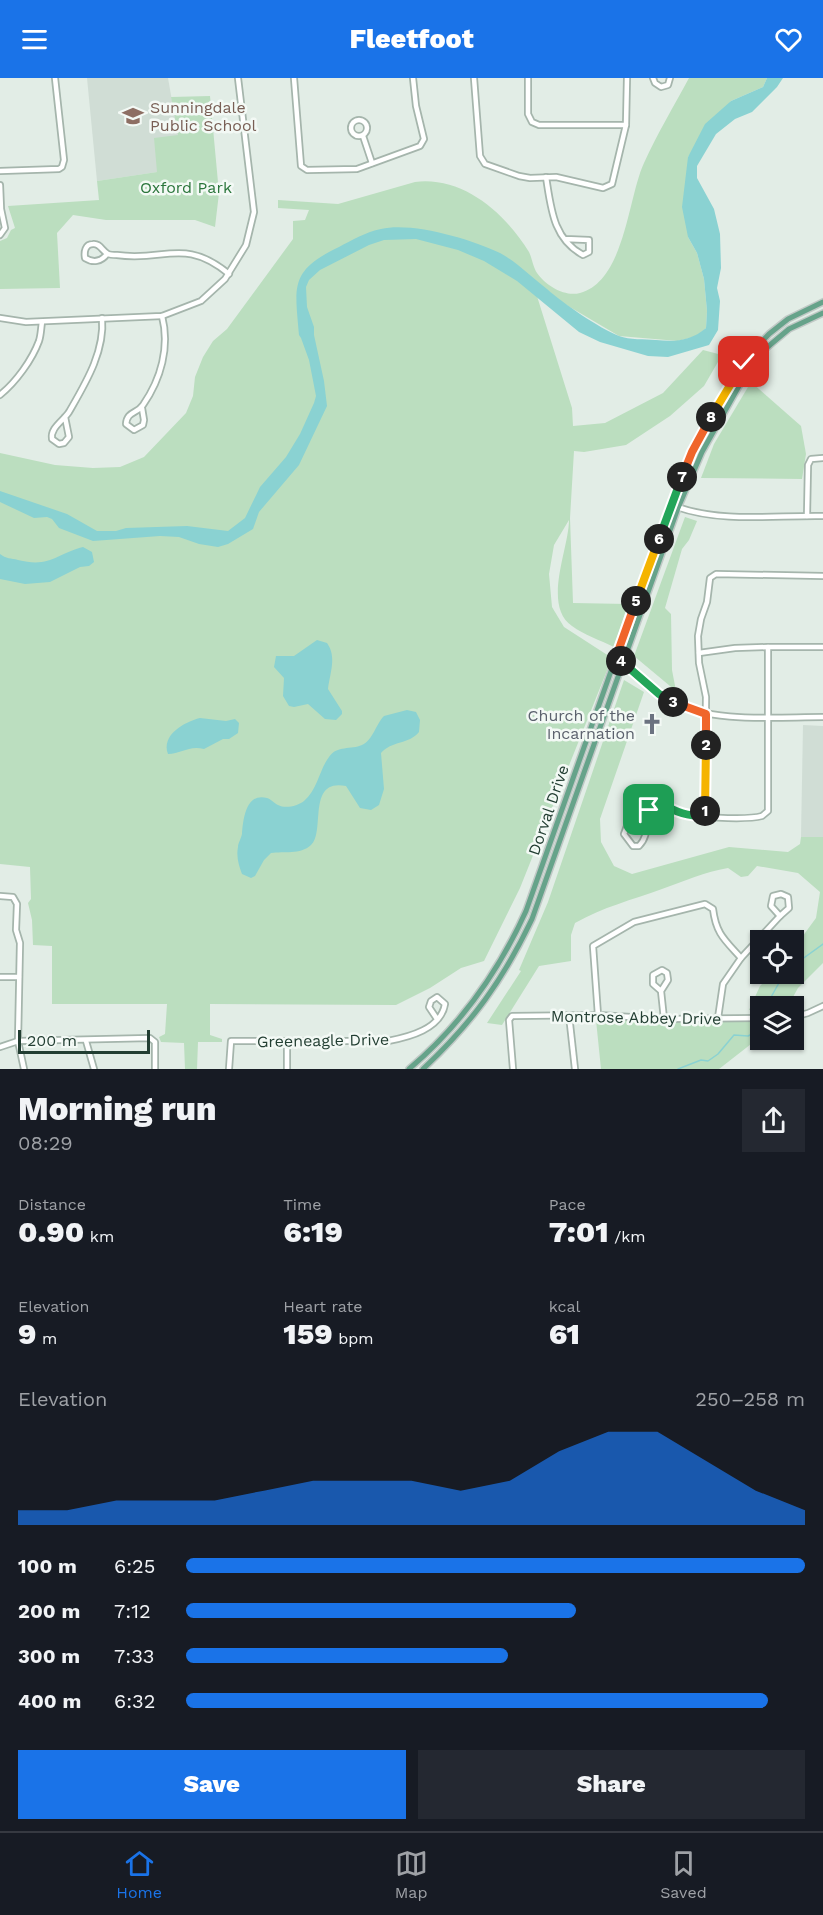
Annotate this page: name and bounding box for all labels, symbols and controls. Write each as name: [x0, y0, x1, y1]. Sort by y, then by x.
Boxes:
icon: menu: [18, 23, 51, 56]
text: Fleetfoot: [349, 23, 474, 55]
icon: heart: [772, 23, 805, 56]
place label: Sunningdale Public School: [150, 98, 257, 135]
school or university icon: Sunningdale Public School: [121, 104, 145, 128]
park label: Oxford Park: [140, 178, 232, 197]
pin: [718, 336, 769, 387]
icon: check: [727, 345, 760, 378]
pin: 8: [696, 402, 726, 432]
text: 8: [706, 407, 716, 426]
pin: 7: [667, 462, 697, 492]
text: 7: [677, 467, 687, 486]
pin: 6: [644, 524, 674, 554]
text: 6: [654, 529, 664, 548]
pin: 5: [621, 586, 651, 616]
text: 5: [631, 591, 641, 610]
pin: 4: [606, 646, 636, 676]
text: 4: [616, 651, 626, 670]
pin: 3: [658, 687, 688, 717]
text: 3: [668, 692, 678, 711]
place label: Church of the Incarnation: [528, 706, 635, 743]
church icon: Church of the Incarnation: [640, 712, 664, 736]
pin: 2: [691, 730, 721, 760]
text: 2: [701, 735, 711, 754]
street label: Dorval Drive: [524, 762, 573, 858]
pin: [623, 784, 674, 835]
icon: arrive: [632, 793, 665, 826]
pin: 1: [690, 796, 720, 826]
text: 1: [702, 801, 708, 820]
map controls: [750, 930, 804, 1050]
button: locate: [750, 930, 804, 984]
button: layers: [750, 996, 804, 1050]
street label: Montrose Abbey Drive: [551, 1007, 721, 1028]
scale bar: [18, 1027, 150, 1055]
street label: Greeneagle Drive: [257, 1030, 389, 1051]
text: 200 m: [27, 1031, 77, 1050]
text: Morning run: [18, 1089, 217, 1128]
button: share: [742, 1089, 805, 1152]
text: 08:29: [18, 1131, 73, 1155]
text: Distance: [18, 1195, 86, 1214]
text: Time: [283, 1195, 321, 1214]
text: Pace: [549, 1195, 586, 1214]
text: 0.90: [18, 1214, 84, 1249]
text: 6:19: [283, 1214, 343, 1249]
text: 7:01: [549, 1214, 609, 1249]
text: km: [84, 1227, 114, 1246]
text: /km: [609, 1227, 646, 1246]
text: Elevation: [18, 1297, 89, 1316]
text: Heart rate: [283, 1297, 362, 1316]
text: kcal: [549, 1297, 580, 1316]
text: 9: [18, 1316, 36, 1351]
text: 159: [283, 1316, 333, 1351]
text: 61: [549, 1316, 580, 1351]
text: m: [36, 1329, 57, 1348]
text: bpm: [333, 1329, 373, 1348]
text: Elevation: [18, 1387, 107, 1411]
text: 250–258 m: [695, 1387, 805, 1411]
text: 100 m: [18, 1554, 77, 1578]
text: 6:25: [114, 1554, 155, 1578]
text: 200 m: [18, 1599, 80, 1623]
text: 7:12: [114, 1599, 151, 1623]
text: 300 m: [18, 1644, 80, 1668]
text: 7:33: [114, 1644, 154, 1668]
text: 400 m: [18, 1689, 81, 1713]
text: 6:32: [114, 1689, 155, 1713]
button: Save: [18, 1750, 406, 1819]
button: Share: [418, 1750, 805, 1819]
tab: Home: [116, 1847, 162, 1902]
tab: Map: [395, 1847, 428, 1902]
tab: Saved: [660, 1847, 707, 1902]

